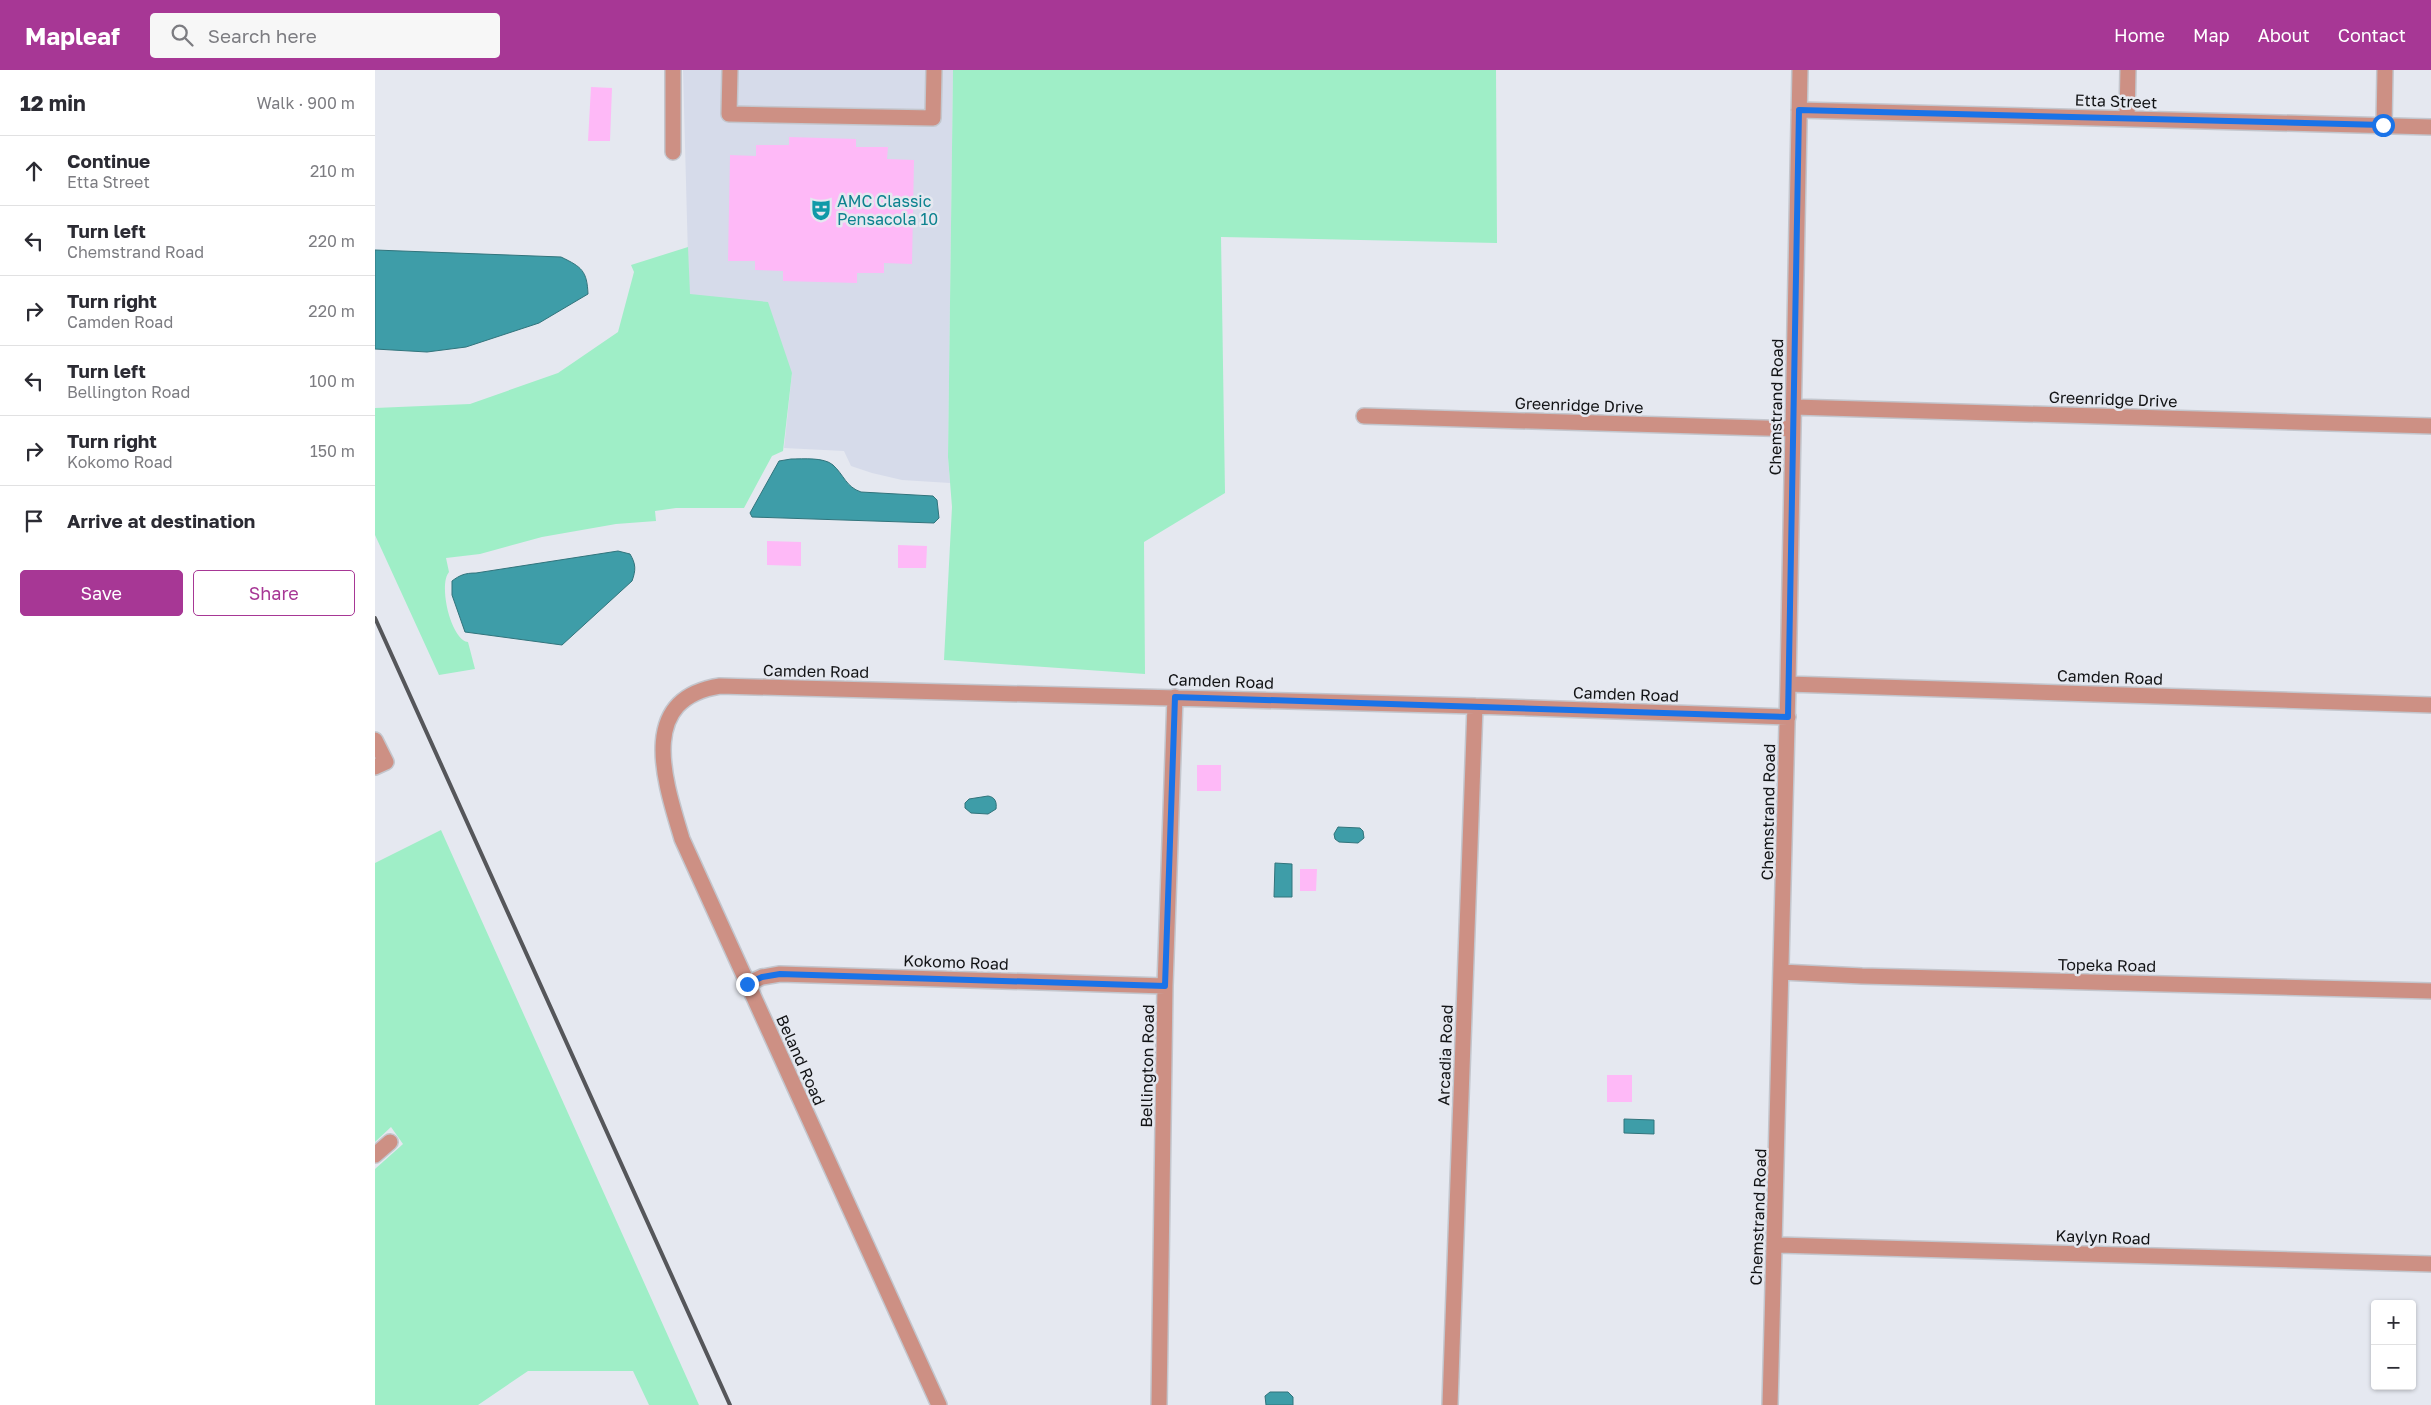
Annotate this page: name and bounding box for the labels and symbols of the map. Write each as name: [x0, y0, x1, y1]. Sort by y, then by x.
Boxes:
street label: Etta Street: [2074, 90, 2158, 112]
route start: [2372, 114, 2395, 137]
place label: AMC Classic Pensacola 10: [837, 191, 938, 229]
theatre icon: AMC Classic Pensacola 10: [808, 197, 834, 223]
street label: Chemstrand Road: [1765, 338, 1787, 476]
street label: Greenridge Drive: [2048, 387, 2178, 411]
street label: Greenridge Drive: [1514, 393, 1644, 417]
street label: Camden Road: [763, 660, 869, 682]
street label: Camden Road: [2057, 665, 2163, 689]
street label: Camden Road: [1168, 669, 1274, 693]
street label: Camden Road: [1573, 682, 1679, 706]
street label: Chemstrand Road: [1757, 743, 1779, 881]
street label: Kokomo Road: [903, 950, 1009, 974]
street label: Topeka Road: [2058, 954, 2156, 976]
route end: [736, 973, 759, 996]
street label: Bellington Road: [1136, 1004, 1158, 1128]
street label: Arcadia Road: [1433, 1004, 1457, 1106]
street label: Beland Road: [772, 1012, 830, 1108]
street label: Chemstrand Road: [1746, 1148, 1770, 1286]
street label: Kaylyn Road: [2055, 1225, 2151, 1249]

